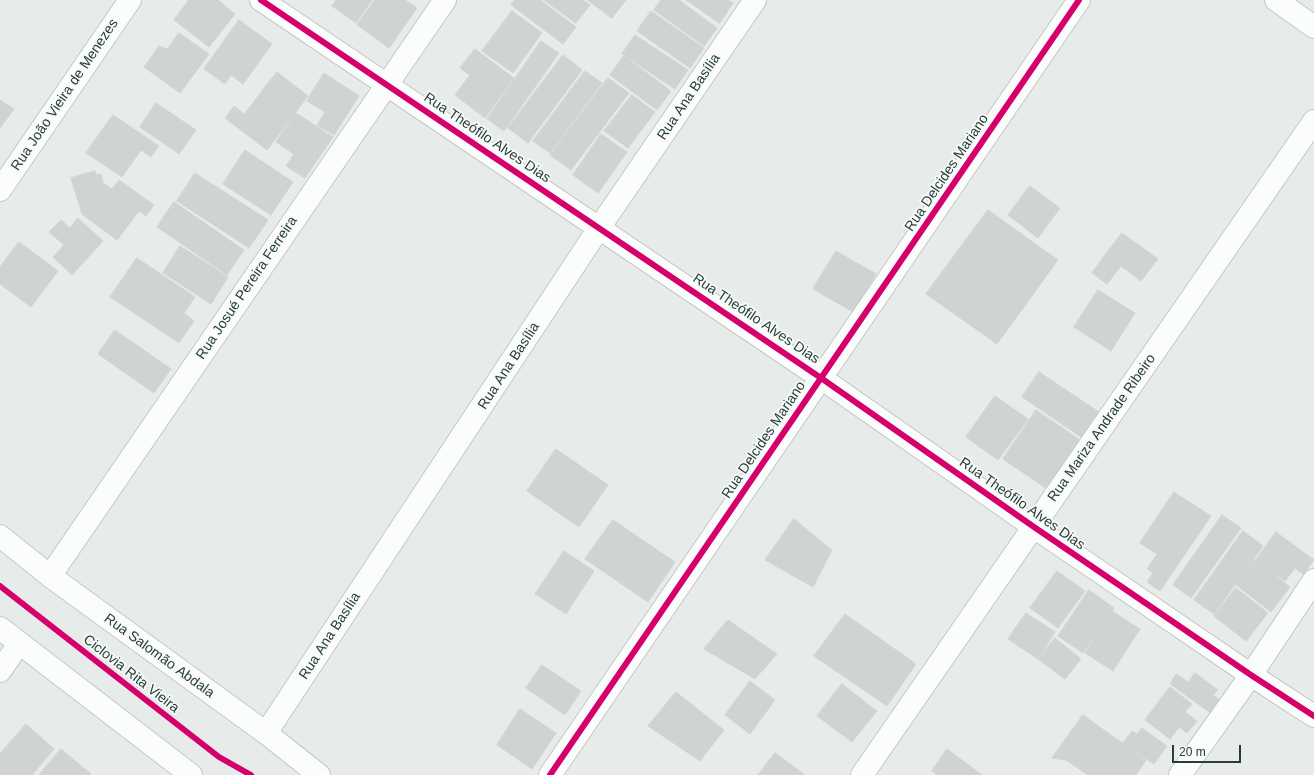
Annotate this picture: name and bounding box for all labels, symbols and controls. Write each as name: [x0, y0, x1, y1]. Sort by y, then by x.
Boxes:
street label: Rua João Vieira de Menezes: [8, 16, 122, 174]
street label: Rua Ana Basília: [654, 51, 724, 143]
street label: Rua Theófilo Alves Dias: [420, 89, 554, 187]
street label: Rua Delcides Mariano: [902, 111, 992, 235]
street label: Rua Josué Pereira Ferreira: [193, 213, 301, 363]
street label: Rua Theófilo Alves Dias: [689, 270, 823, 368]
street label: Rua Ana Basília: [475, 319, 543, 413]
street label: Rua Mariza Andrade Ribeiro: [1044, 351, 1160, 505]
street label: Rua Delcides Mariano: [719, 378, 809, 502]
street label: Rua Theófilo Alves Dias: [956, 454, 1088, 554]
street label: Rua Ana Basília: [296, 589, 364, 683]
street label: Rua Salomão Abdala: [101, 610, 217, 702]
street label: Ciclovia Rita Vieira: [80, 631, 182, 717]
scale bar: [1174, 737, 1243, 763]
text: 20 m: [1179, 745, 1206, 759]

